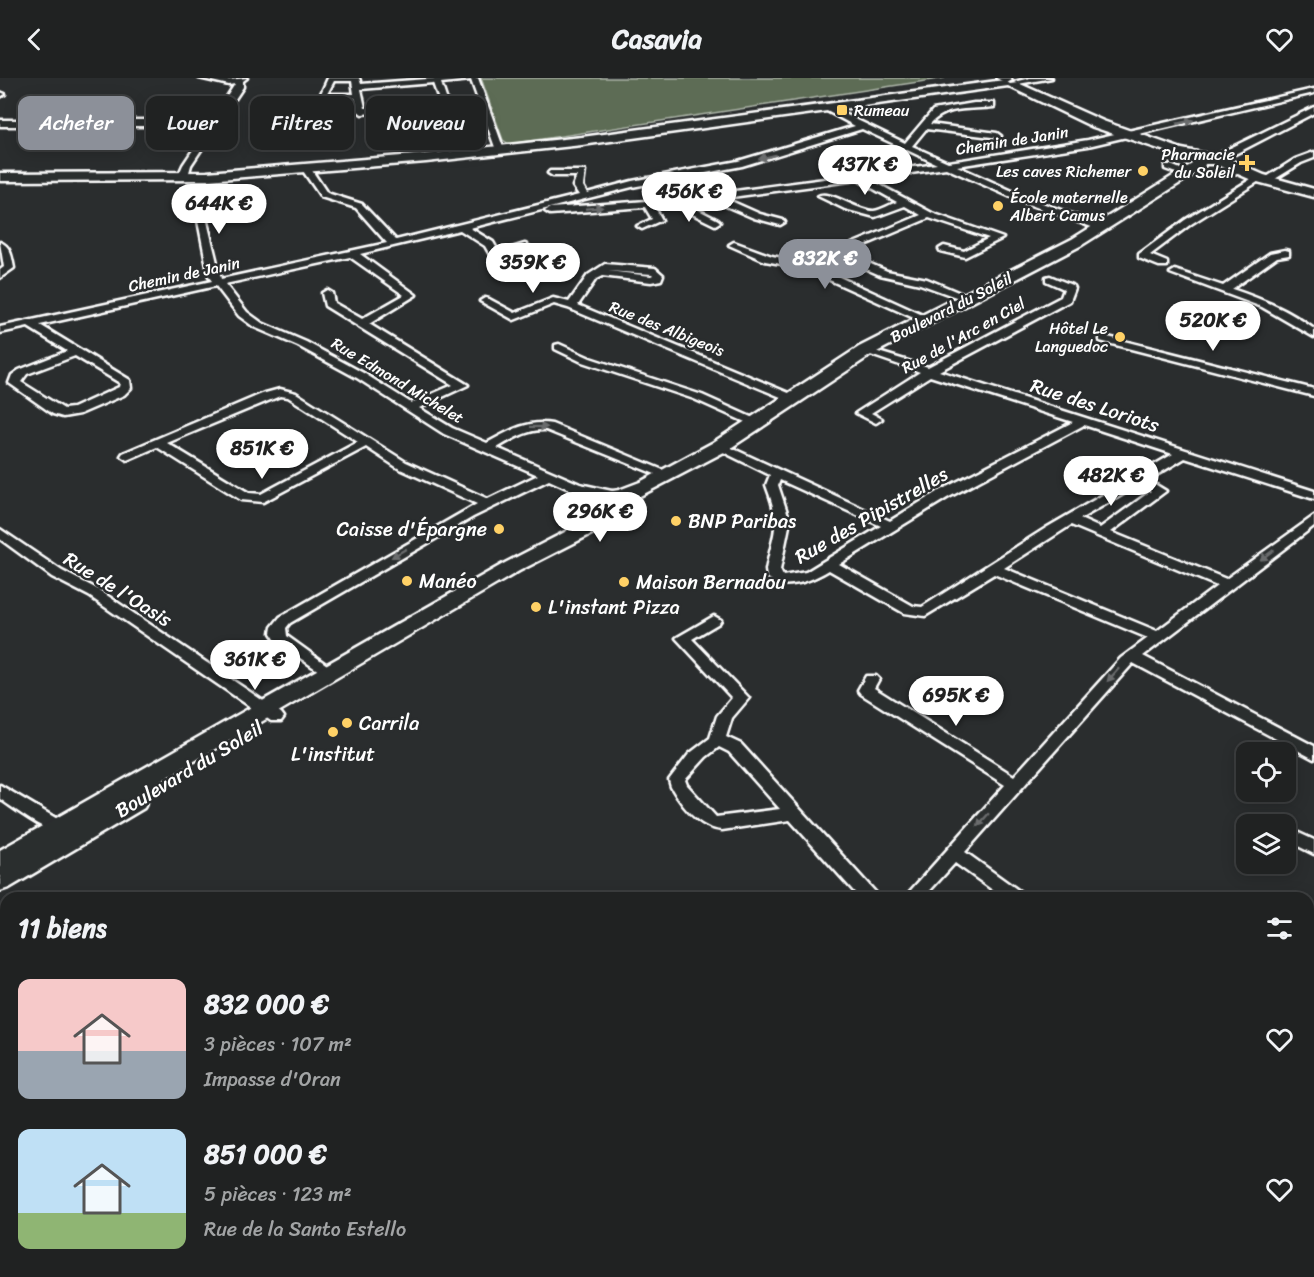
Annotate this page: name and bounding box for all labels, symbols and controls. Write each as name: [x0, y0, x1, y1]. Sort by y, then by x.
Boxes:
text: Casavia: [612, 15, 702, 63]
icon: back: [18, 23, 51, 56]
icon: heart: [1263, 23, 1296, 56]
chip: Acheter: [18, 96, 134, 150]
chip: Louer: [146, 96, 238, 150]
chip: Filtres: [250, 96, 354, 150]
chip: Nouveau: [366, 96, 486, 150]
place label: Rumeau: [854, 96, 910, 125]
marker: Rumeau: [835, 103, 849, 117]
one-way arrow: [1176, 116, 1194, 126]
street label: Chemin de Janin: [954, 117, 1071, 164]
place label: Pharmacie du Soleil: [1161, 140, 1235, 187]
pin: 437K €: [816, 145, 914, 196]
text: 437K €: [832, 147, 898, 182]
one-way arrow: [758, 152, 776, 162]
marker: Pharmacie du Soleil: [1240, 156, 1254, 170]
place label: Les caves Richemer: [996, 157, 1132, 186]
marker: Les caves Richemer: [1136, 164, 1150, 178]
pin: 456K €: [640, 172, 738, 223]
text: 456K €: [656, 174, 722, 209]
place label: École maternelle Albert Camus: [1009, 183, 1128, 230]
pin: 644K €: [170, 184, 268, 235]
text: 644K €: [186, 186, 253, 221]
marker: École maternelle Albert Camus: [991, 199, 1005, 213]
one-way arrow: [584, 204, 603, 213]
pin: 832K €: [776, 239, 874, 290]
text: 832K €: [792, 241, 858, 276]
pin: 359K €: [484, 243, 582, 294]
text: 359K €: [500, 245, 566, 280]
street label: Chemin de Janin: [125, 248, 243, 300]
street label: Boulevard du Soleil: [885, 264, 1018, 351]
street label: Rue de l'Arc en Ciel: [896, 289, 1031, 382]
street label: Rue des Albigeois: [605, 292, 729, 365]
pin: 520K €: [1164, 301, 1262, 352]
text: 520K €: [1179, 303, 1247, 338]
place label: Hôtel Le Languedoc: [1035, 314, 1108, 361]
street label: Rue Edmond Michelet: [326, 329, 470, 432]
marker: Hôtel Le Languedoc: [1113, 330, 1127, 344]
street label: Rue des Loriots: [1026, 368, 1165, 443]
one-way arrow: [529, 422, 548, 432]
pin: 851K €: [213, 429, 311, 480]
text: 851K €: [230, 431, 294, 466]
pin: 482K €: [1062, 456, 1160, 507]
street label: Rue des Pipistrelles: [788, 457, 955, 574]
text: 482K €: [1078, 458, 1144, 493]
pin: 296K €: [551, 492, 649, 543]
text: 296K €: [567, 494, 633, 529]
place label: BNP Paribas: [688, 504, 797, 539]
place label: Caisse d'Épargne: [337, 512, 487, 547]
marker: BNP Paribas: [669, 514, 683, 528]
marker: Caisse d'Épargne: [492, 522, 506, 536]
street label: Rue de l'Oasis: [56, 542, 180, 637]
one-way arrow: [391, 548, 408, 558]
one-way arrow: [1260, 549, 1275, 561]
place label: Manéo: [419, 564, 477, 599]
place label: Maison Bernadou: [636, 565, 786, 600]
marker: Manéo: [400, 574, 414, 588]
marker: Maison Bernadou: [617, 575, 631, 589]
place label: L'instant Pizza: [548, 590, 680, 625]
marker: L'instant Pizza: [529, 600, 543, 614]
pin: 361K €: [206, 640, 304, 691]
text: 361K €: [224, 642, 286, 677]
one-way arrow: [1106, 667, 1120, 682]
pin: 695K €: [907, 676, 1005, 727]
text: 695K €: [923, 678, 989, 713]
place label: Carrila: [359, 706, 419, 741]
street label: Boulevard du Soleil: [108, 710, 271, 828]
marker: Carrila: [340, 716, 354, 730]
marker: L'institut: [326, 725, 340, 739]
place label: L'institut: [291, 737, 375, 772]
map controls: [1236, 742, 1296, 874]
button: locate: [1236, 742, 1296, 802]
one-way arrow: [977, 812, 990, 828]
button: layers: [1236, 814, 1296, 874]
text: 11 biens: [18, 905, 107, 951]
icon: filters: [1263, 912, 1296, 945]
text: 832 000 €: [204, 981, 329, 1027]
icon: home: [66, 1003, 138, 1075]
icon: heart: [1263, 1023, 1296, 1056]
text: 3 pièces · 107 m²: [204, 1027, 352, 1062]
text: Impasse d'Oran: [204, 1062, 341, 1097]
text: 851 000 €: [204, 1131, 327, 1177]
icon: home: [66, 1153, 138, 1225]
icon: heart: [1263, 1173, 1296, 1206]
text: 5 pièces · 123 m²: [204, 1177, 352, 1212]
text: Rue de la Santo Estello: [204, 1212, 406, 1247]

